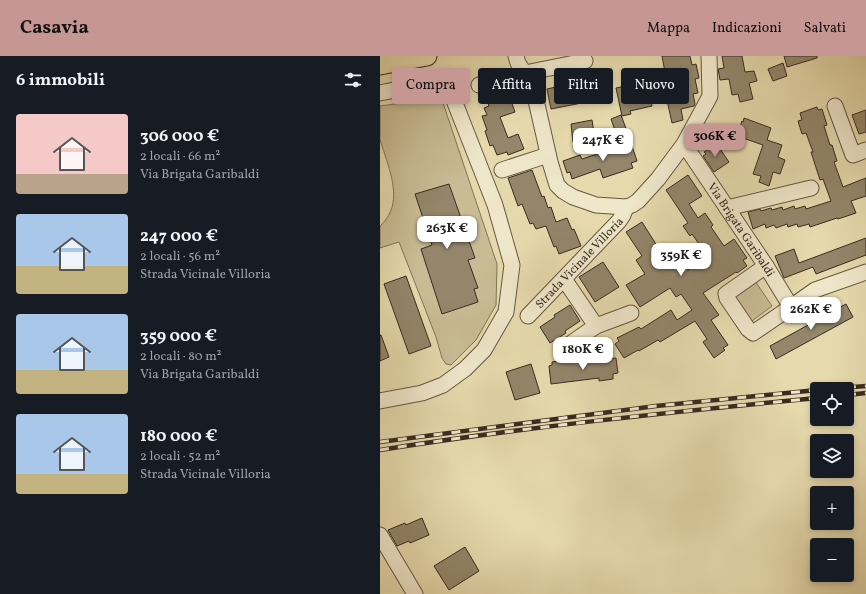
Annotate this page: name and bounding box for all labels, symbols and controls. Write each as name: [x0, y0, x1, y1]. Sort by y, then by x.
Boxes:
text: Casavia: [20, 15, 89, 41]
text: Mappa: [647, 19, 690, 38]
text: Indicazioni: [712, 19, 782, 38]
text: Salvati: [804, 19, 846, 38]
chip: Compra: [392, 68, 470, 104]
chip: Affitta: [478, 68, 546, 104]
chip: Filtri: [554, 68, 613, 104]
chip: Nuovo: [621, 68, 689, 104]
text: 6 immobili: [16, 69, 105, 92]
icon: filters: [342, 69, 364, 91]
pin: 306K €: [682, 124, 748, 158]
text: 306 000 €: [140, 125, 219, 148]
pin: 247K €: [570, 128, 636, 162]
text: 306K €: [693, 128, 737, 146]
icon: home: [48, 130, 96, 178]
text: 247K €: [582, 132, 624, 150]
text: 2 locali · 66 m²: [140, 148, 220, 166]
text: Via Brigata Garibaldi: [140, 166, 259, 184]
street label: Via Brigata Garibaldi: [703, 180, 778, 281]
street label: Strada Vicinale Villoria: [532, 214, 628, 312]
pin: 263K €: [414, 216, 480, 250]
text: 263K €: [426, 220, 468, 238]
text: 247 000 €: [140, 225, 218, 248]
icon: home: [48, 230, 96, 278]
pin: 359K €: [648, 243, 714, 277]
text: 359K €: [660, 247, 702, 265]
text: 2 locali · 56 m²: [140, 248, 220, 266]
text: Strada Vicinale Villoria: [140, 266, 271, 284]
pin: 262K €: [778, 297, 844, 331]
text: 262K €: [790, 301, 832, 319]
text: 359 000 €: [140, 325, 217, 348]
icon: home: [48, 330, 96, 378]
pin: 180K €: [550, 337, 616, 371]
text: 180K €: [562, 341, 604, 359]
text: 2 locali · 80 m²: [140, 348, 222, 366]
text: Via Brigata Garibaldi: [140, 366, 259, 384]
map controls: [810, 382, 854, 582]
button: locate: [810, 382, 854, 426]
text: 180 000 €: [140, 425, 218, 448]
icon: home: [48, 430, 96, 478]
button: layers: [810, 434, 854, 478]
text: 2 locali · 52 m²: [140, 448, 220, 466]
text: Strada Vicinale Villoria: [140, 466, 271, 484]
button: +: [810, 486, 854, 530]
button: −: [810, 538, 854, 582]

